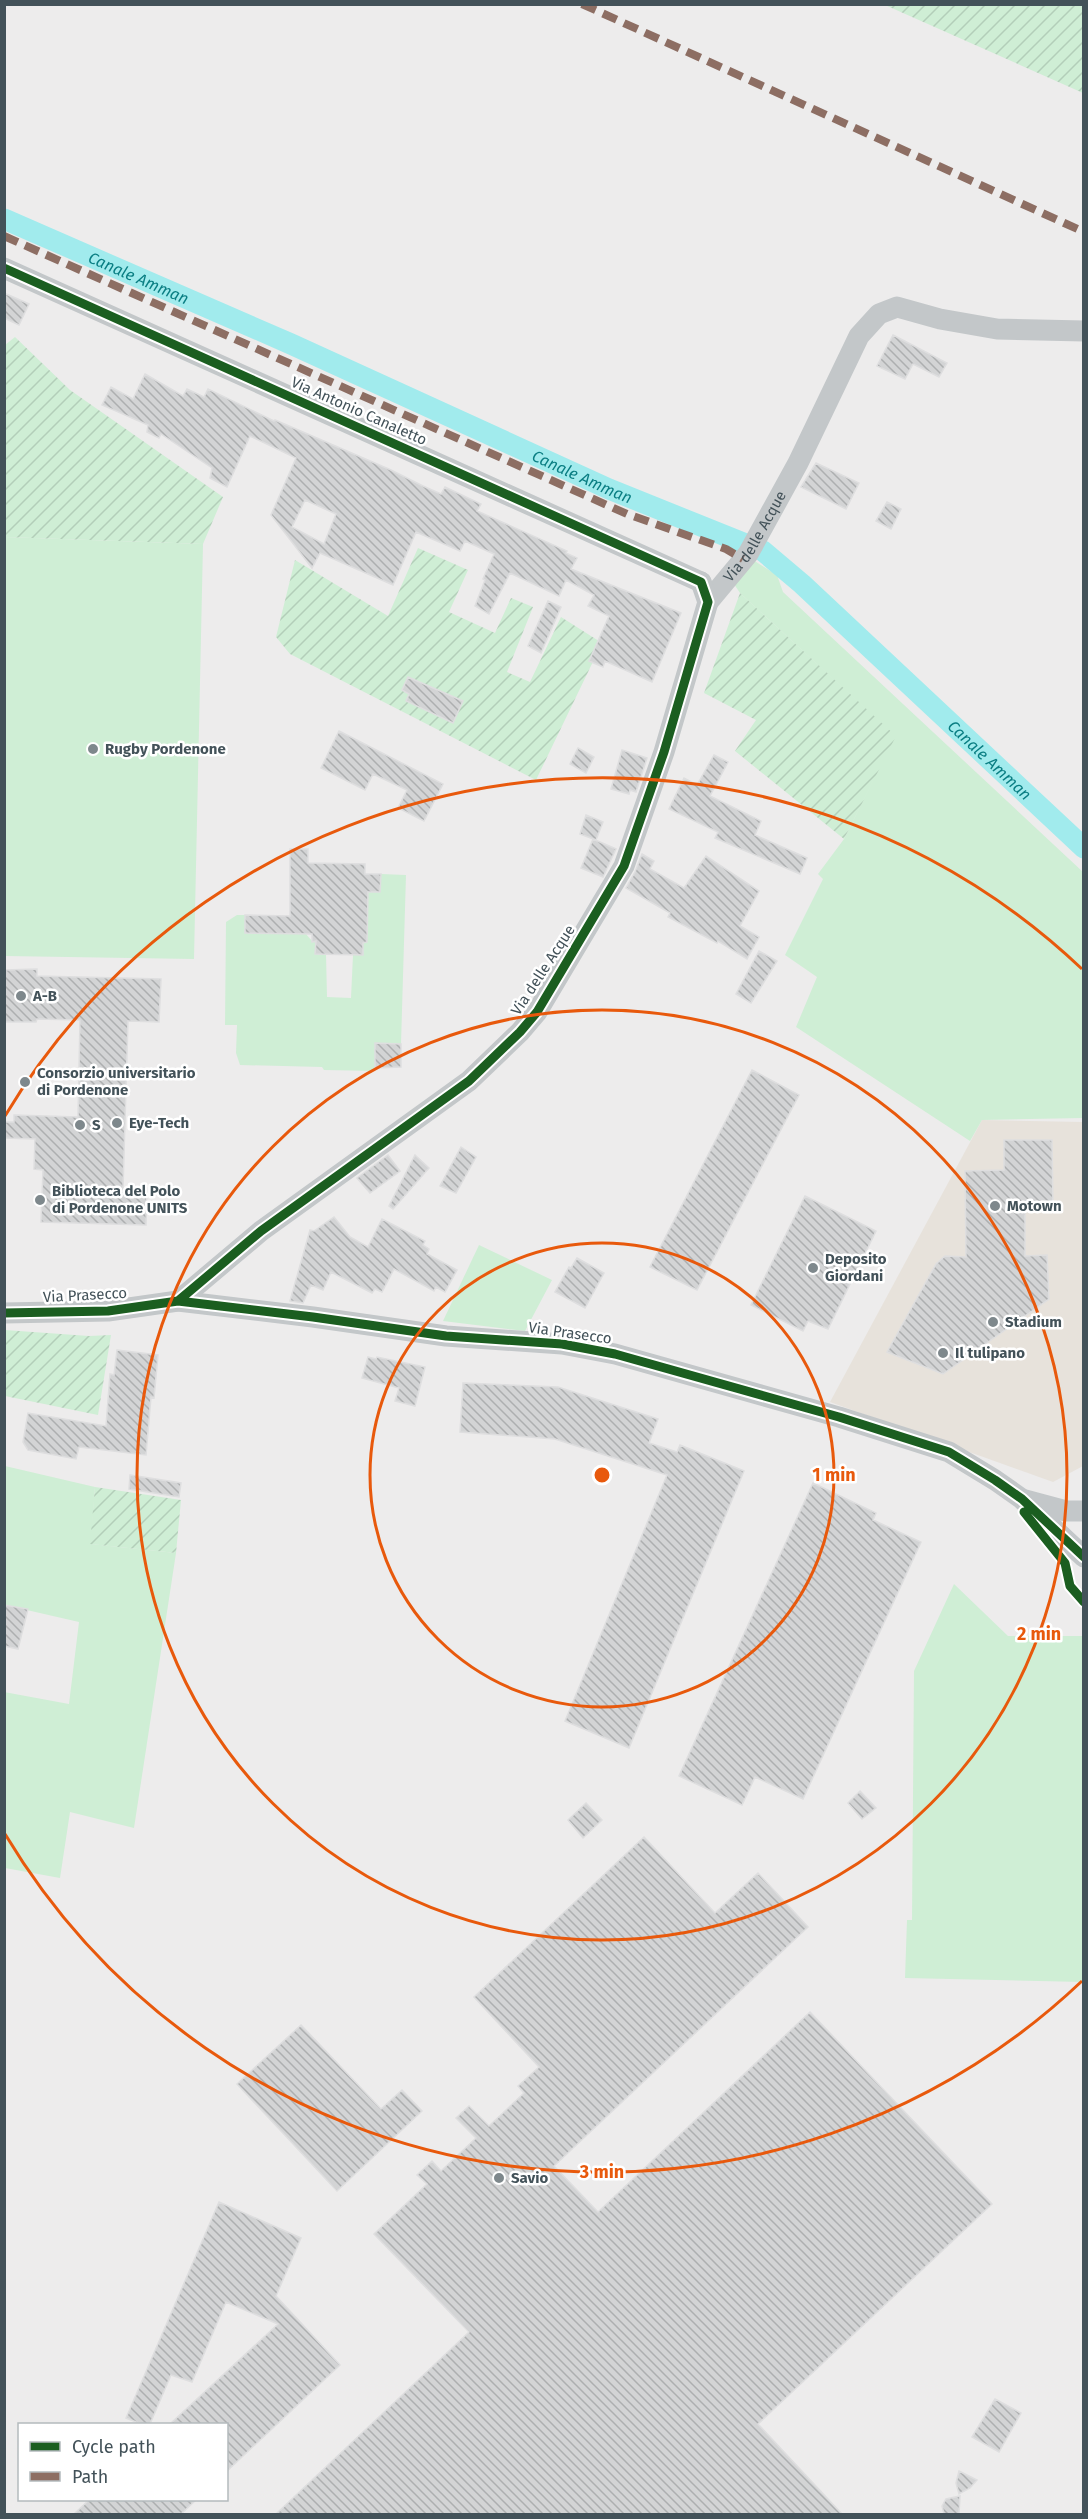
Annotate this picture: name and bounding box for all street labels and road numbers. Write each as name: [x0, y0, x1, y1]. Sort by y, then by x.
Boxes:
street label: Via Antonio Canaletto: [288, 373, 430, 449]
street label: Via delle Acque: [720, 488, 790, 586]
street label: Via delle Acque: [507, 921, 579, 1019]
street label: Via Prasecco: [43, 1284, 127, 1306]
street label: Via Prasecco: [527, 1318, 613, 1348]

